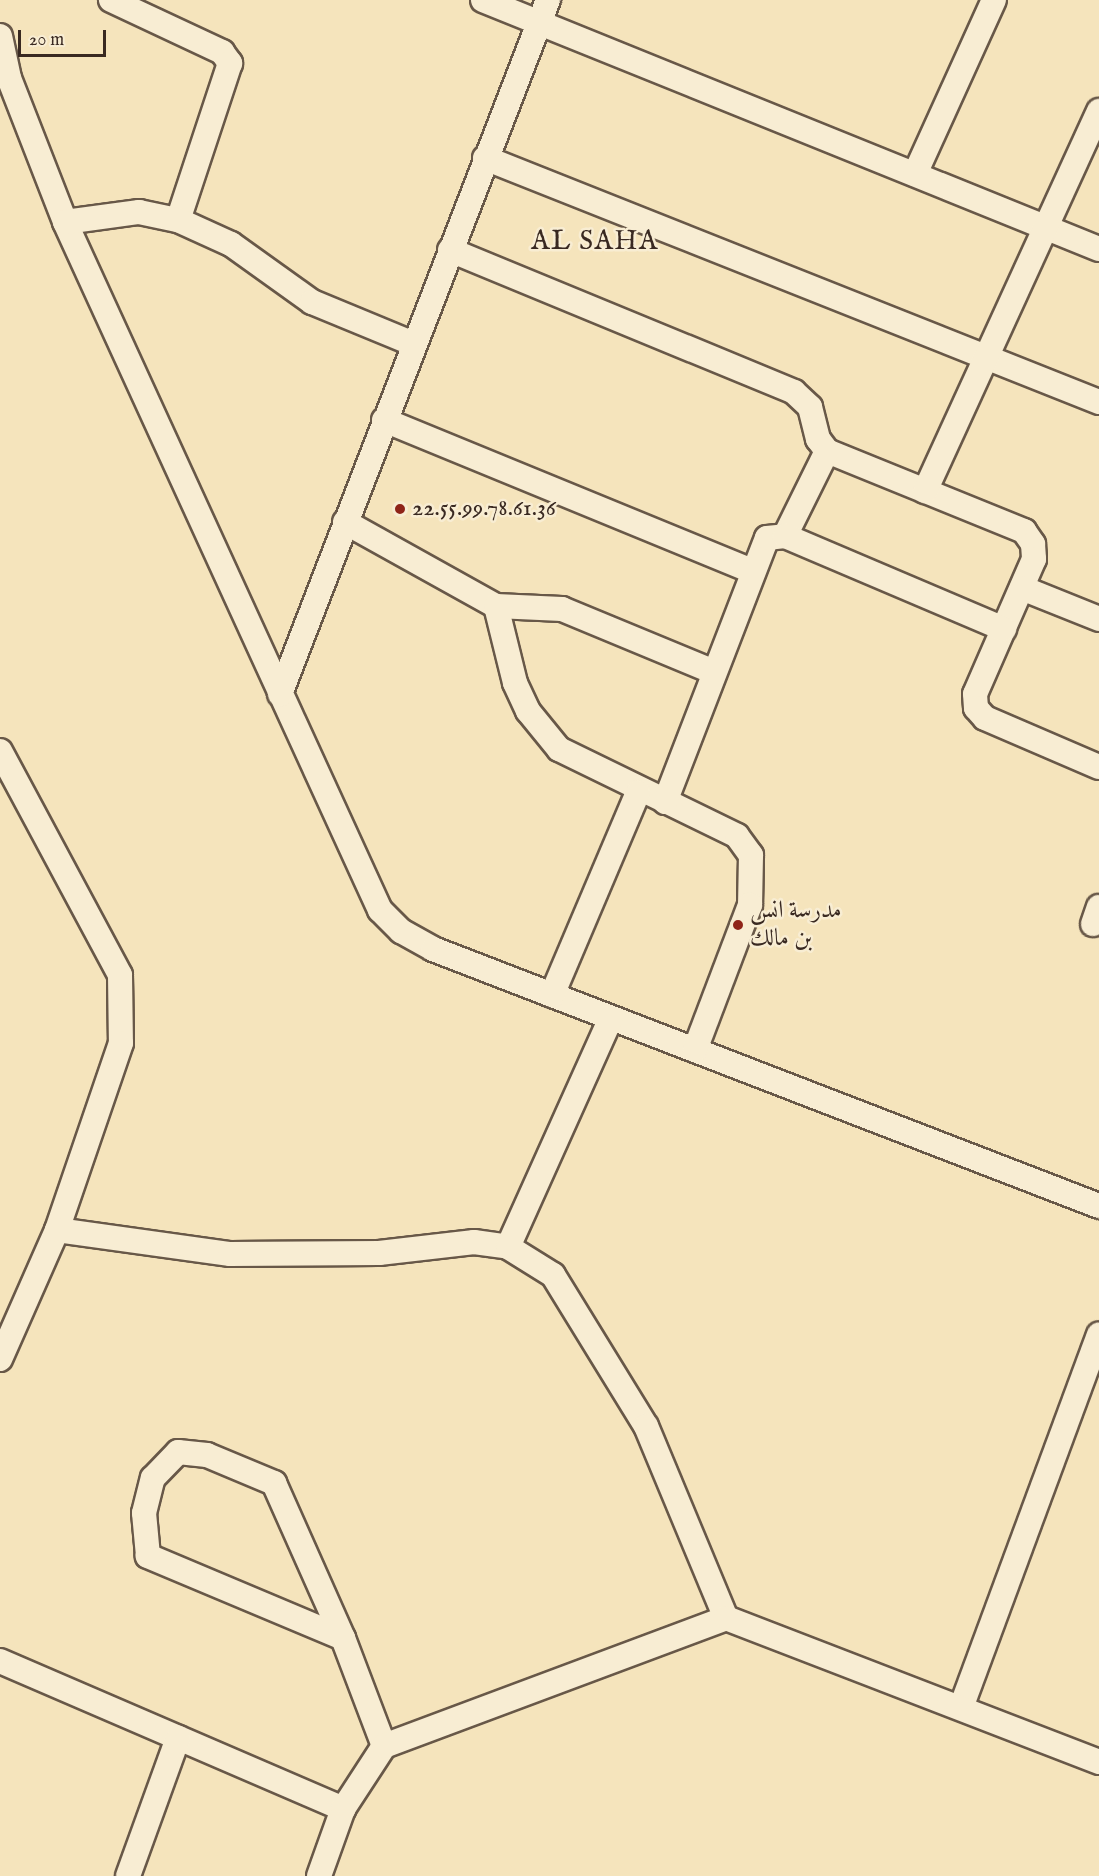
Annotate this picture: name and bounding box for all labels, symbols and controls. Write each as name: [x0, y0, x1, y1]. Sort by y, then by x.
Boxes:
scale bar: [21, 18, 110, 56]
text: 20 m: [29, 29, 64, 52]
district label: AL SAHA: [531, 227, 659, 259]
place label: 22.55.99.78.61.36: [412, 495, 556, 523]
marker: 22.55.99.78.61.36: [393, 502, 407, 516]
place label: مدرسة انس بن مالك: [750, 897, 842, 953]
marker: مدرسة انس بن مالك: [731, 918, 745, 932]

